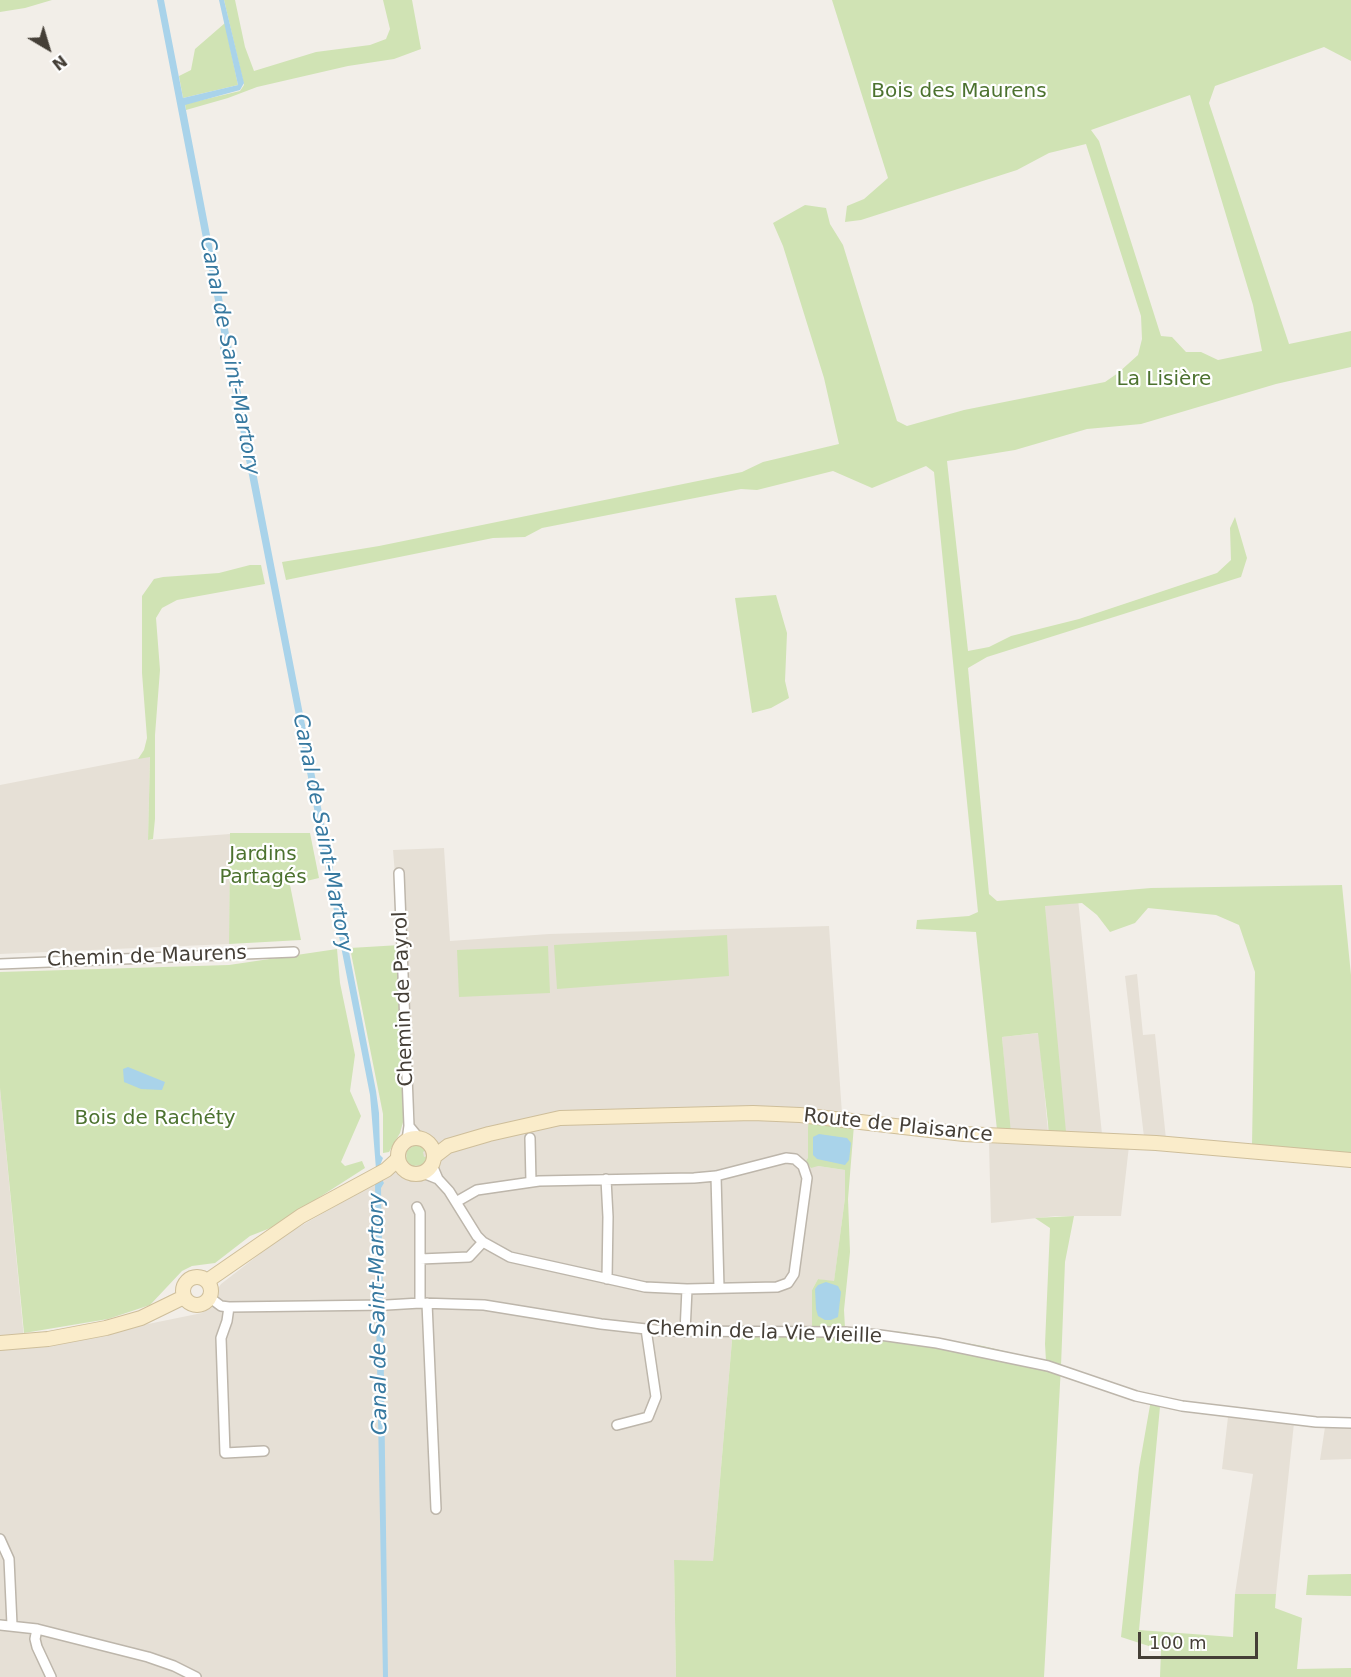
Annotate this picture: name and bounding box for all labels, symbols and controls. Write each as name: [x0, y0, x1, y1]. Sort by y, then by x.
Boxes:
north arrow: [18, 18, 78, 78]
text: N: [48, 51, 71, 74]
park label: Bois des Maurens: [871, 80, 1047, 104]
water label: Canal de Saint-Martory: [194, 235, 264, 477]
park label: La Lisière: [1117, 368, 1211, 392]
water label: Canal de Saint-Martory: [287, 712, 357, 954]
park label: Jardins Partagés: [219, 843, 307, 890]
street label: Chemin de Payrol: [389, 911, 419, 1087]
street label: Chemin de Maurens: [47, 942, 247, 972]
street label: Route de Plaisance: [802, 1104, 994, 1148]
park label: Bois de Rachéty: [74, 1107, 236, 1131]
water label: Canal de Saint-Martory: [364, 1193, 394, 1435]
street label: Chemin de la Vie Vieille: [646, 1317, 882, 1349]
scale bar: [1141, 1620, 1261, 1658]
text: 100 m: [1149, 1632, 1207, 1653]

